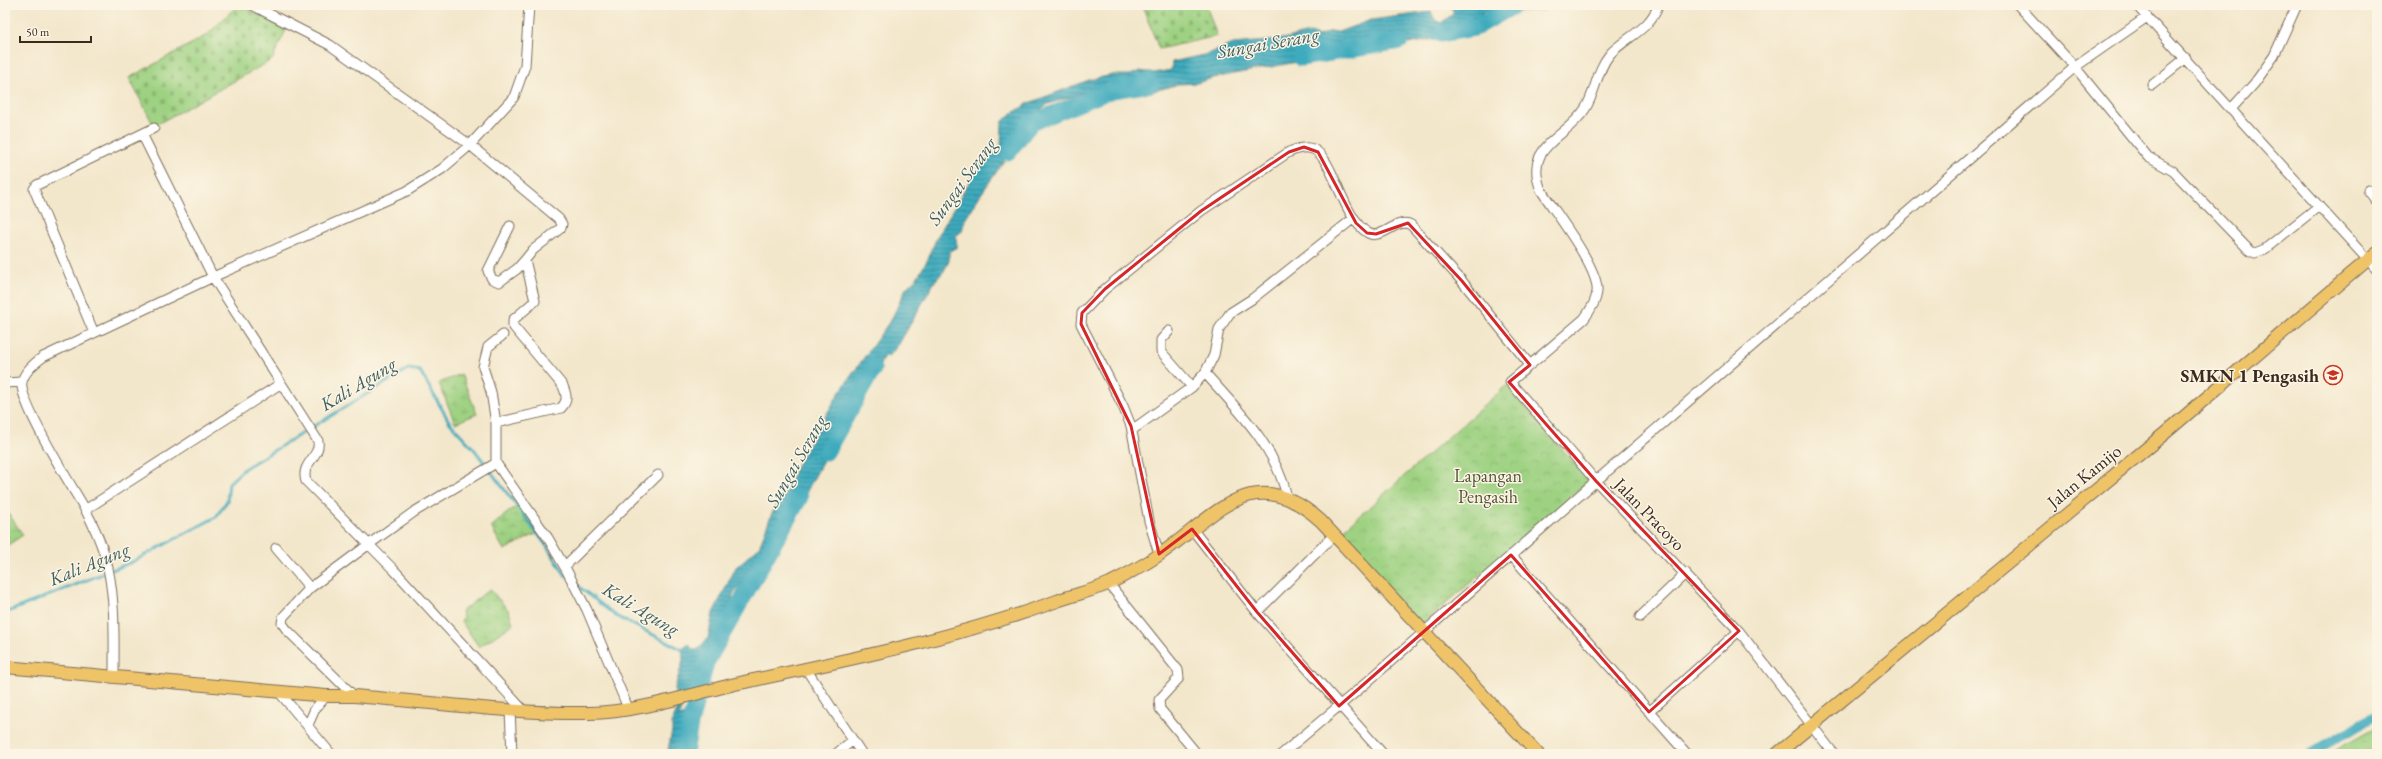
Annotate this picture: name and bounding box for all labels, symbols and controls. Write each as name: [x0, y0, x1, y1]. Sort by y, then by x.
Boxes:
scale bar: [20, 18, 91, 44]
water label: Sungai Serang: [1214, 22, 1322, 64]
text: 50 m: [26, 24, 50, 40]
water label: Sungai Serang: [921, 131, 1003, 231]
water label: Kali Agung: [314, 351, 402, 417]
place label: SMKN 1 Pengasih: [2180, 364, 2319, 387]
school or university icon: SMKN 1 Pengasih: [2322, 364, 2344, 386]
water label: Sungai Serang: [759, 409, 833, 513]
street label: Jalan Kamijo: [2041, 439, 2126, 514]
park label: Lapangan Pengasih: [1454, 464, 1522, 508]
street label: Jalan Pracoyo: [1608, 471, 1691, 555]
water label: Kali Agung: [44, 536, 134, 592]
water label: Kali Agung: [597, 576, 685, 642]

